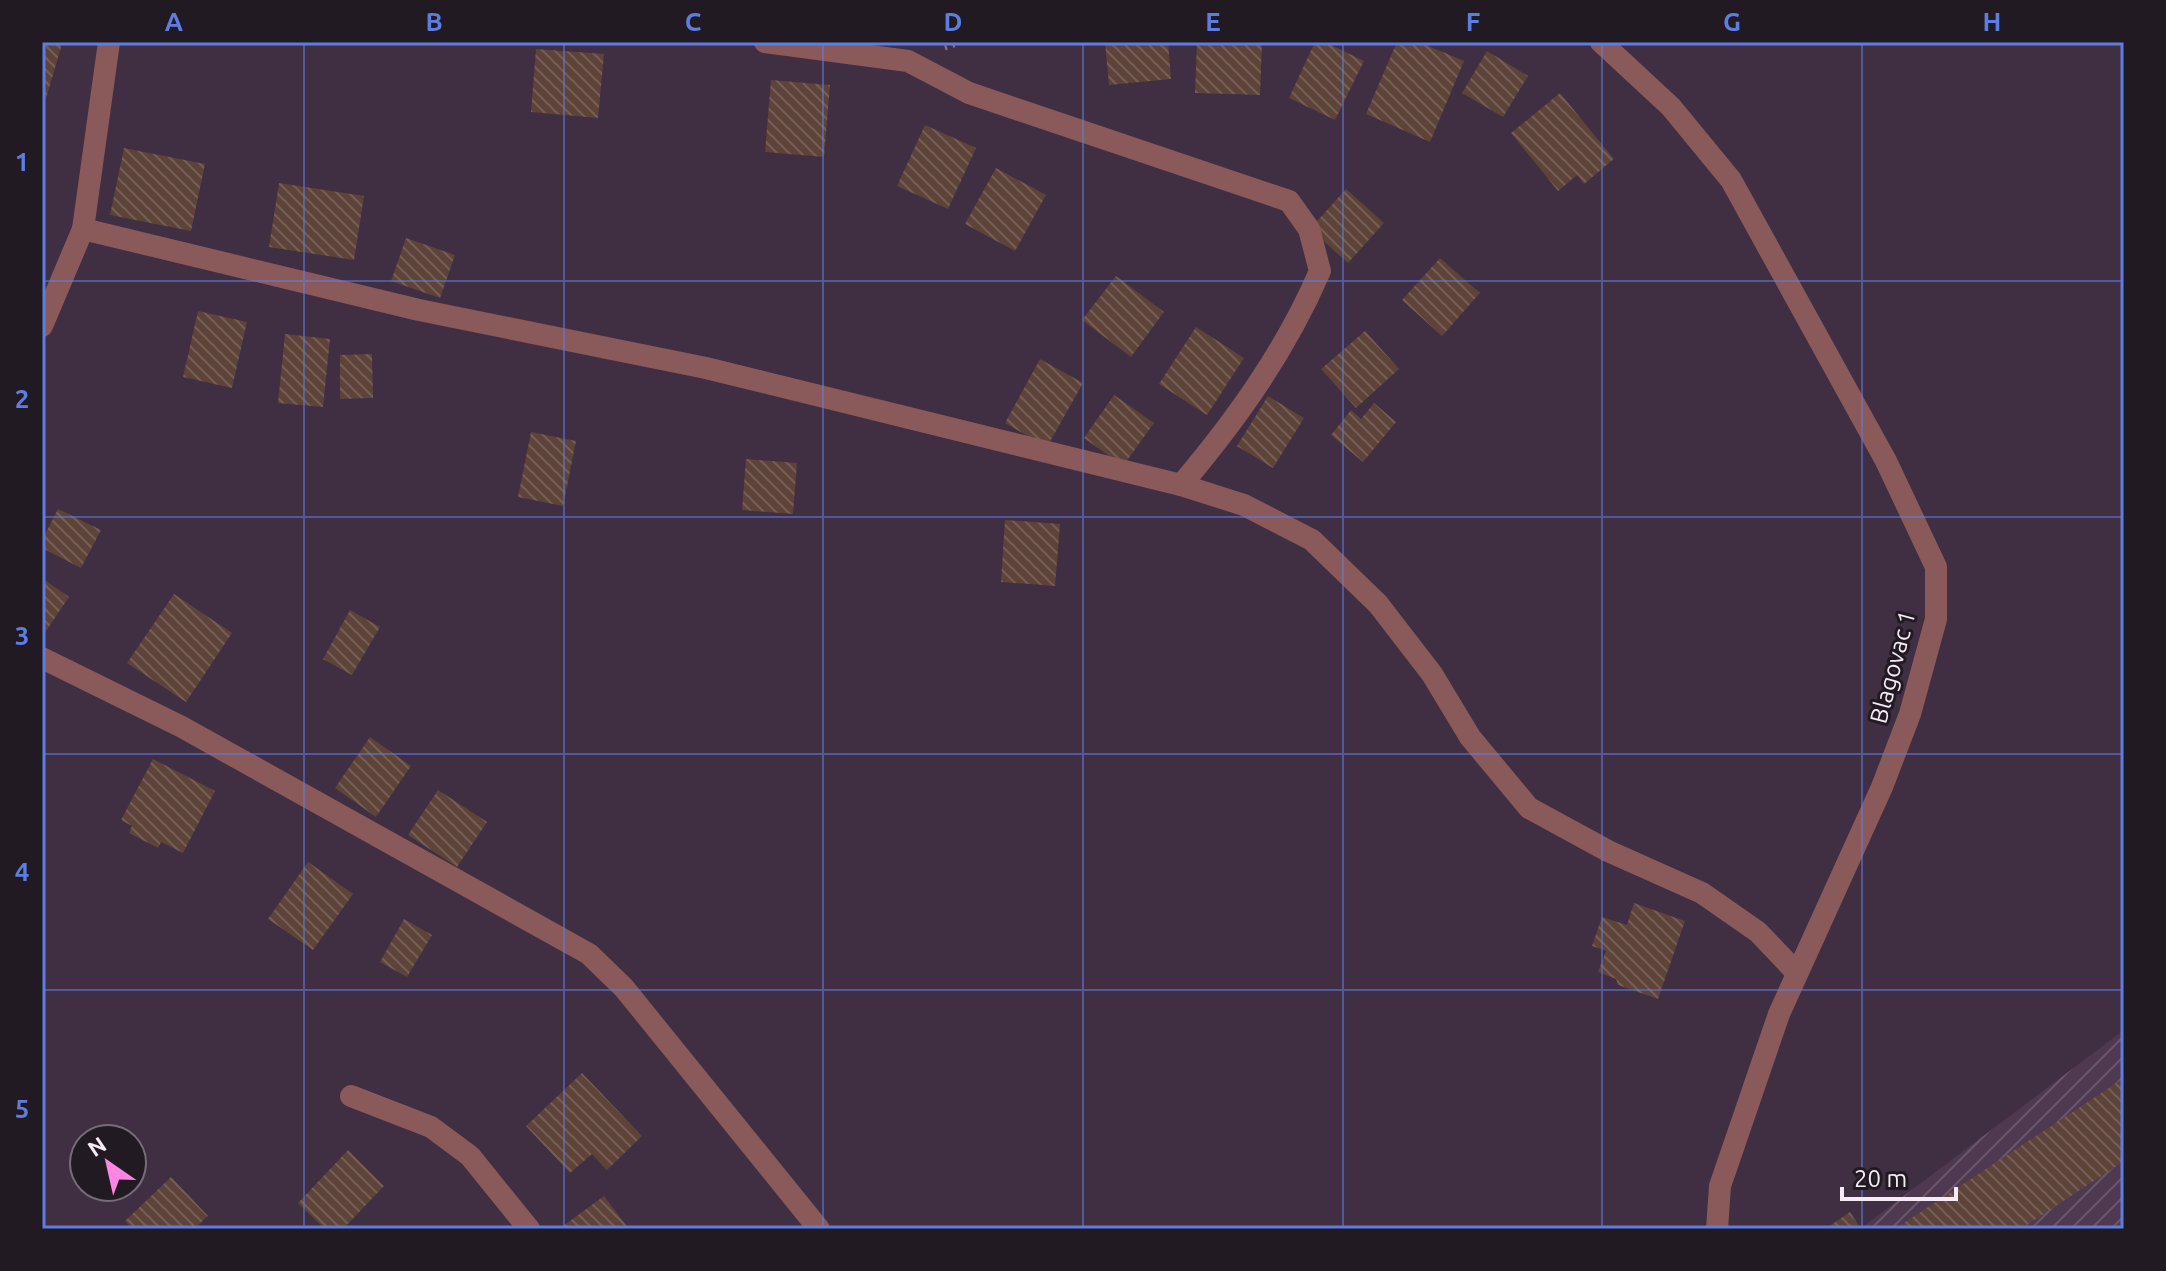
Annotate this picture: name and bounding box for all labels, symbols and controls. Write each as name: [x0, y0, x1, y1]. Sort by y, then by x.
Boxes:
text: A: [165, 7, 184, 36]
text: B: [425, 7, 443, 36]
text: C: [685, 7, 702, 36]
text: D: [944, 7, 962, 36]
text: E: [1205, 7, 1221, 36]
text: F: [1466, 7, 1480, 36]
text: G: [1723, 7, 1741, 36]
text: H: [1983, 7, 2001, 36]
text: 1: [15, 147, 29, 176]
text: 2: [15, 384, 29, 413]
street label: Blagovac 1: [1864, 607, 1921, 726]
text: 3: [15, 621, 29, 650]
text: 4: [15, 857, 29, 886]
text: 5: [15, 1094, 29, 1123]
north arrow: [68, 1123, 148, 1203]
text: N: [83, 1131, 110, 1161]
scale bar: [1842, 1151, 1956, 1201]
text: 20 m: [1854, 1165, 1907, 1192]

